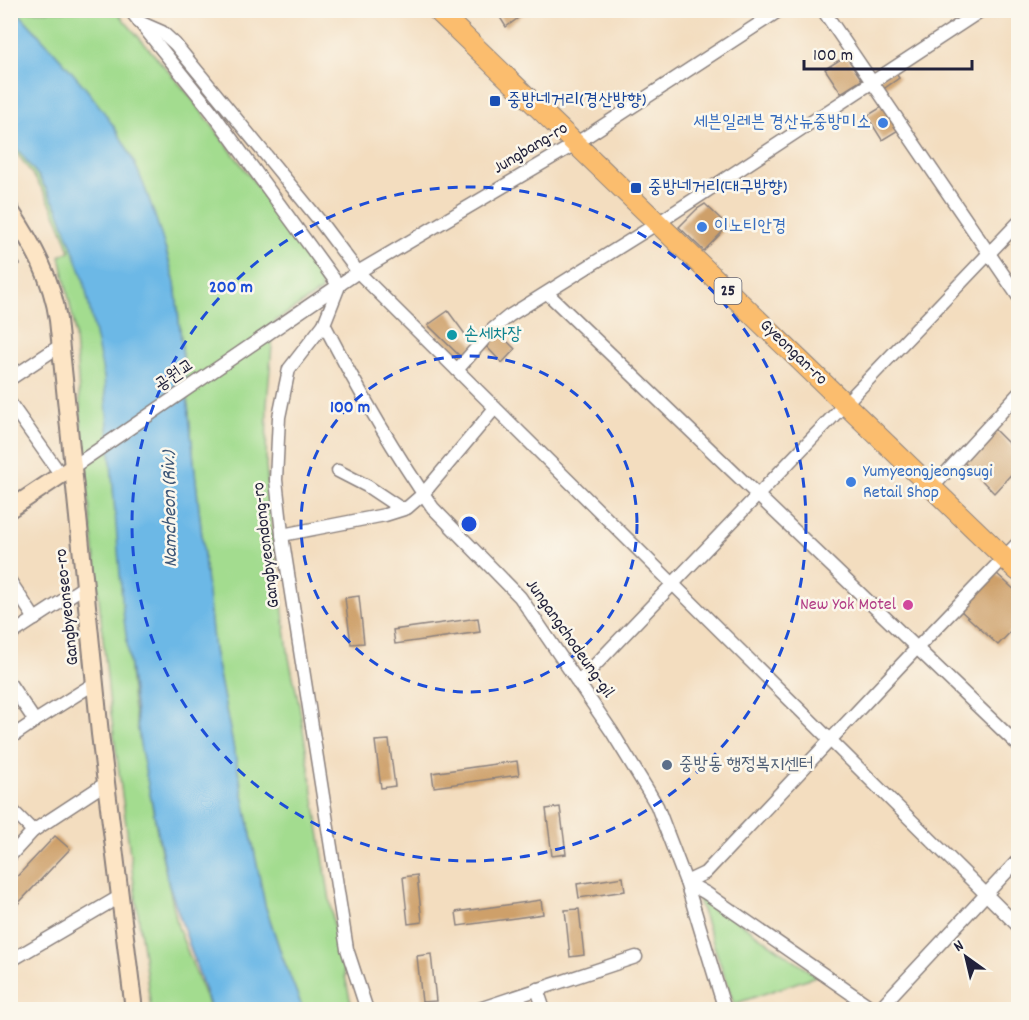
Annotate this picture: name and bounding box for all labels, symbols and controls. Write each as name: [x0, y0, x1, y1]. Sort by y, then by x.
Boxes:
scale bar: [804, 33, 972, 71]
text: 100 m: [813, 44, 853, 69]
place label: 중방네거리(경산방향): [507, 89, 646, 114]
marker: 중방네거리(경산방향): [488, 94, 502, 108]
place label: 세븐일레븐 경산뉴중방미소: [693, 111, 871, 136]
marker: 세븐일레븐 경산뉴중방미소: [876, 116, 890, 130]
street label: Jungbang-ro: [489, 117, 573, 181]
place label: 중방네거리(대구방향): [648, 176, 787, 201]
marker: 중방네거리(대구방향): [629, 181, 643, 195]
place label: 이노티안경: [714, 215, 786, 240]
marker: 이노티안경: [695, 220, 709, 234]
text: 200 m: [209, 276, 253, 301]
road number: 25: [714, 278, 742, 304]
street label: Gyeongan-ro: [753, 314, 833, 392]
place label: 손세차장: [464, 323, 522, 348]
marker: 손세차장: [445, 328, 459, 342]
street label: 공원교: [150, 353, 200, 399]
text: 100 m: [330, 396, 370, 421]
water label: Namcheon (Riv.): [156, 448, 186, 568]
place label: Yumyeongjeongsugi Retail Shop: [863, 460, 993, 506]
marker: Yumyeongjeongsugi Retail Shop: [844, 475, 858, 489]
street label: Gangbyeondong-ro: [247, 481, 287, 609]
centre of rings: [459, 514, 479, 534]
street label: Gangbyeonseo-ro: [49, 547, 87, 667]
street label: Jungangchodeung-gil: [518, 574, 620, 704]
place label: New Yok Motel: [800, 593, 897, 618]
marker: New Yok Motel: [901, 598, 915, 612]
place label: 중방동 행정복지센터: [679, 753, 813, 778]
marker: 중방동 행정복지센터: [660, 758, 674, 772]
north arrow: [936, 927, 996, 987]
text: N: [949, 935, 969, 958]

